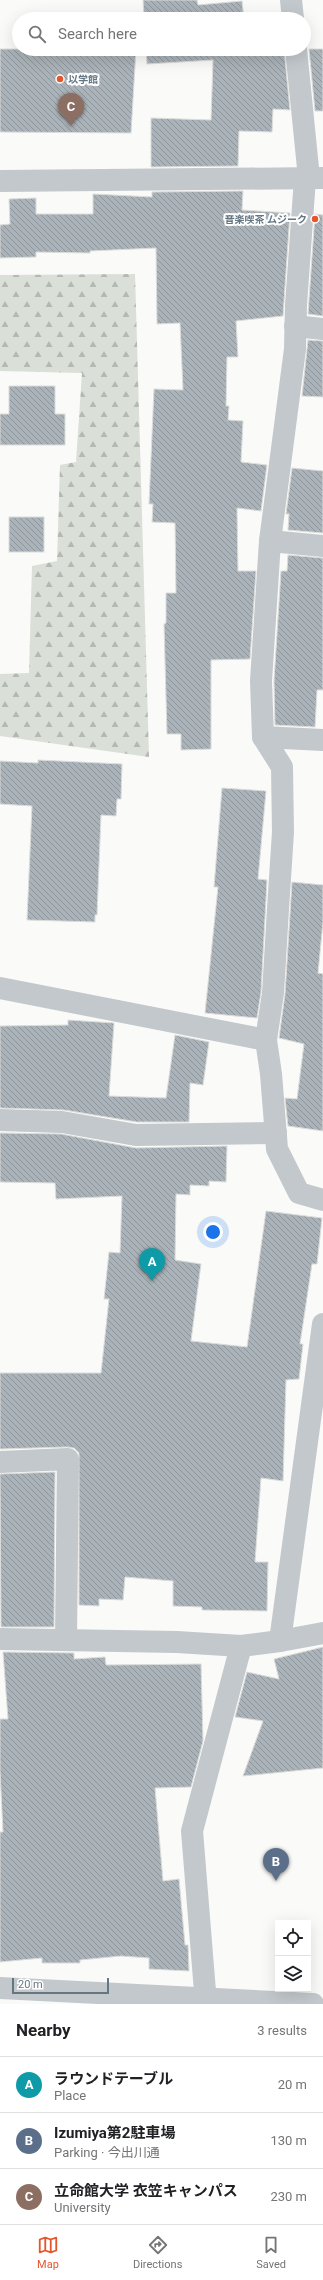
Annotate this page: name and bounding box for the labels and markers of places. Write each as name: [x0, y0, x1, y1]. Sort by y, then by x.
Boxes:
marker: 以学館: [55, 74, 65, 84]
place label: 以学館: [68, 74, 98, 85]
pin: C: [58, 93, 84, 126]
place label: 音楽喫茶 ムジーク: [225, 214, 307, 225]
marker: 音楽喫茶 ムジーク: [310, 214, 320, 224]
pin: A: [139, 1248, 165, 1281]
pin: B: [263, 1848, 289, 1881]

